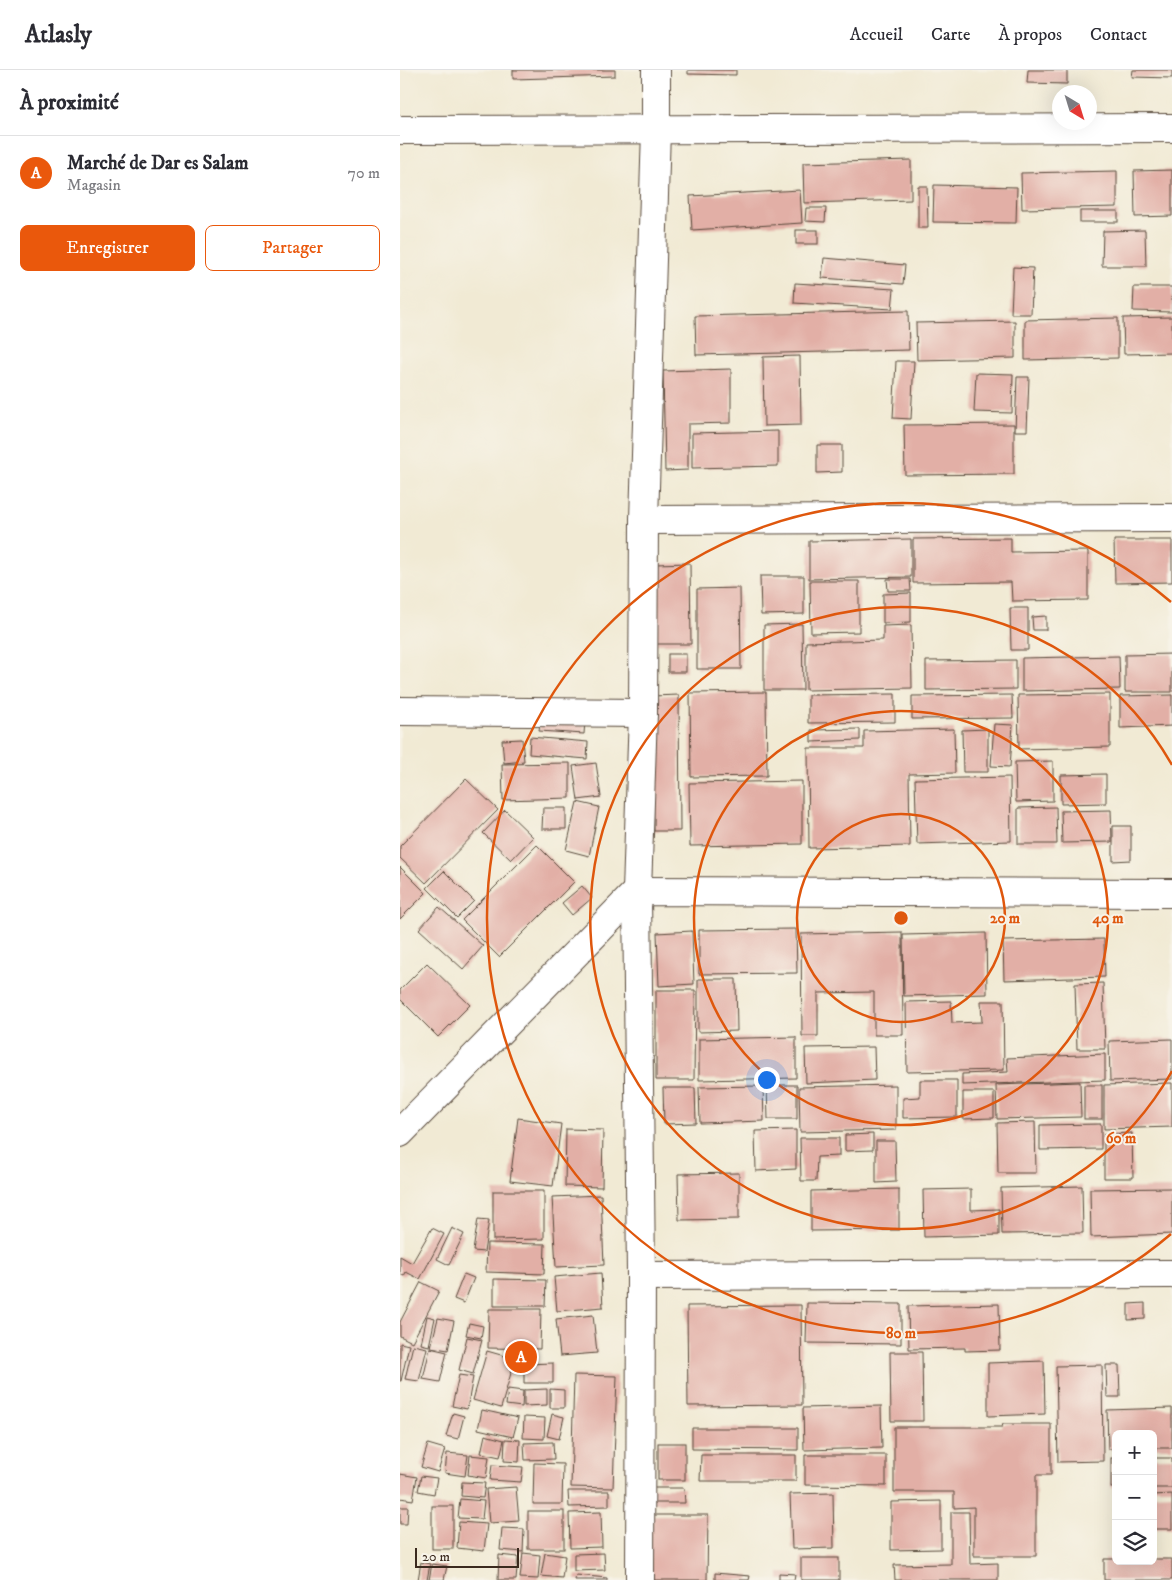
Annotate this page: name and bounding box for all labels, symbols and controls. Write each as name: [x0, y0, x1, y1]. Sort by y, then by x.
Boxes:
text: Atlasly: [25, 20, 92, 50]
text: Accueil: [850, 24, 903, 46]
text: Carte: [931, 24, 970, 46]
text: À propos: [998, 24, 1062, 46]
text: Contact: [1090, 24, 1147, 46]
north arrow: [1052, 85, 1097, 130]
text: À proximité: [20, 90, 119, 116]
text: Marché de Dar es Salam: [67, 152, 249, 175]
text: A: [31, 163, 41, 183]
text: 70 m: [348, 163, 380, 183]
text: Magasin: [67, 175, 121, 195]
button: Enregistrer: [20, 225, 195, 271]
button: Partager: [205, 225, 380, 271]
centre of rings: [892, 909, 910, 927]
text: 20 m: [990, 909, 1021, 928]
text: 40 m: [1091, 909, 1124, 928]
your location: [754, 1067, 780, 1093]
text: 60 m: [1106, 1129, 1137, 1148]
text: 80 m: [886, 1324, 917, 1343]
pin: A: [505, 1338, 537, 1376]
map controls: [1112, 1430, 1157, 1565]
button: +: [1112, 1430, 1157, 1475]
button: −: [1112, 1475, 1157, 1520]
button: layers: [1112, 1520, 1157, 1565]
scale bar: [415, 1545, 519, 1568]
text: 20 m: [422, 1548, 450, 1566]

